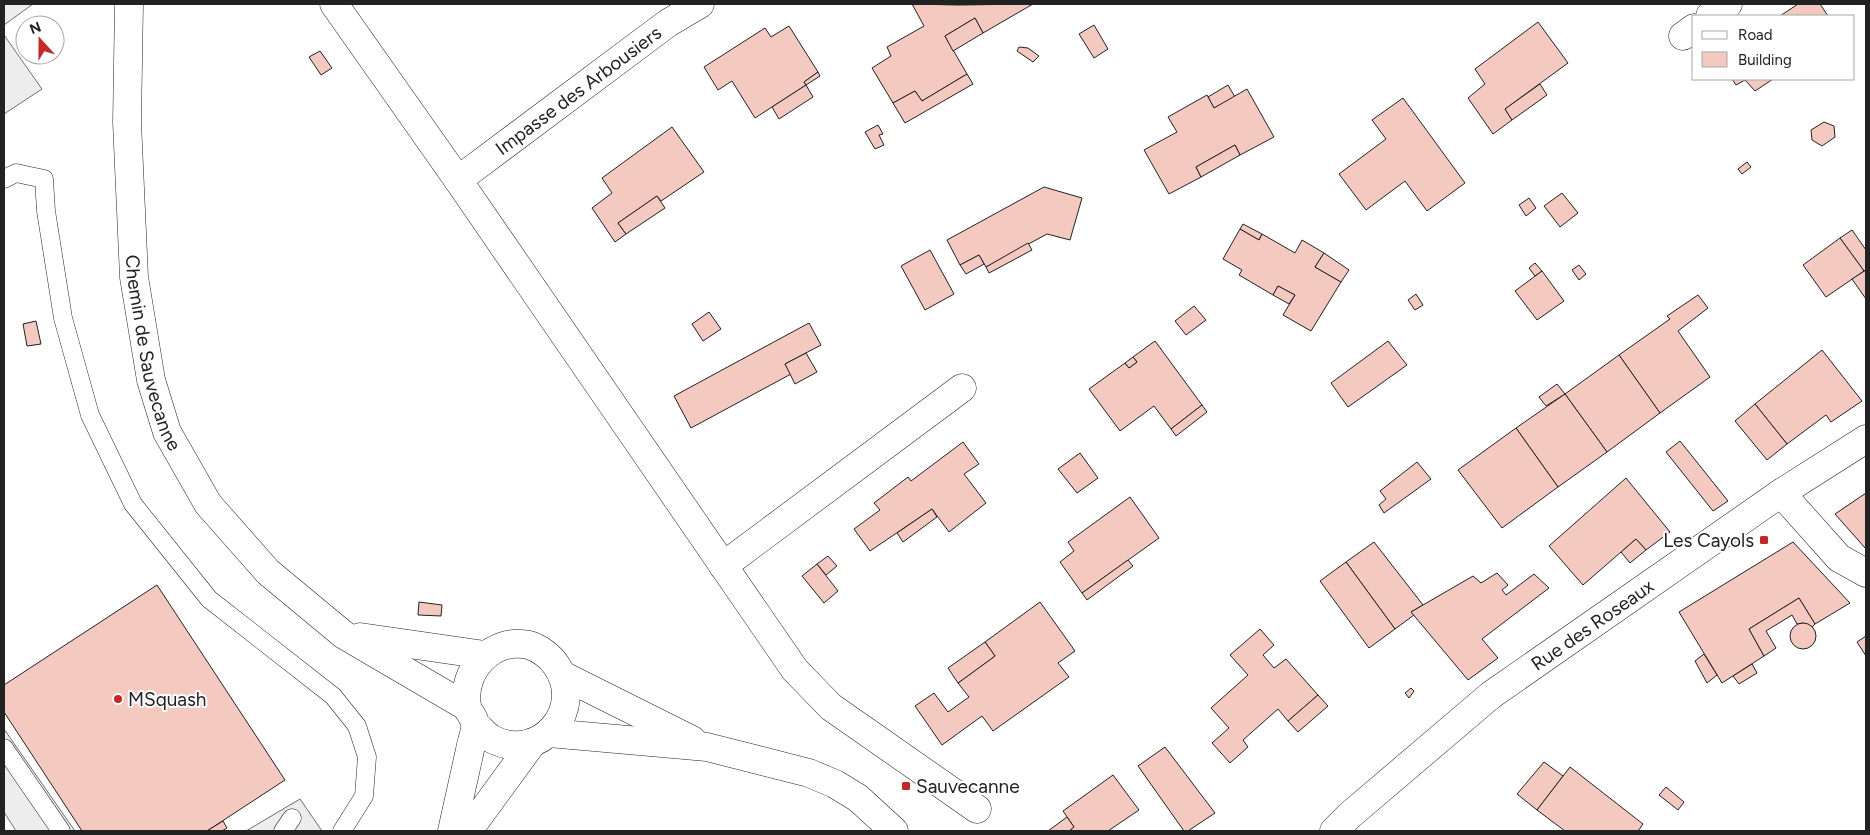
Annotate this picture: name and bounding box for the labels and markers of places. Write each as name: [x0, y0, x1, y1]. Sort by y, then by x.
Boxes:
place label: Les Cayols: [1663, 529, 1754, 552]
marker: Les Cayols: [1758, 534, 1770, 546]
place label: MSquash: [128, 688, 206, 711]
marker: MSquash: [112, 693, 124, 705]
place label: Sauvecanne: [916, 775, 1020, 798]
marker: Sauvecanne: [900, 780, 912, 792]

